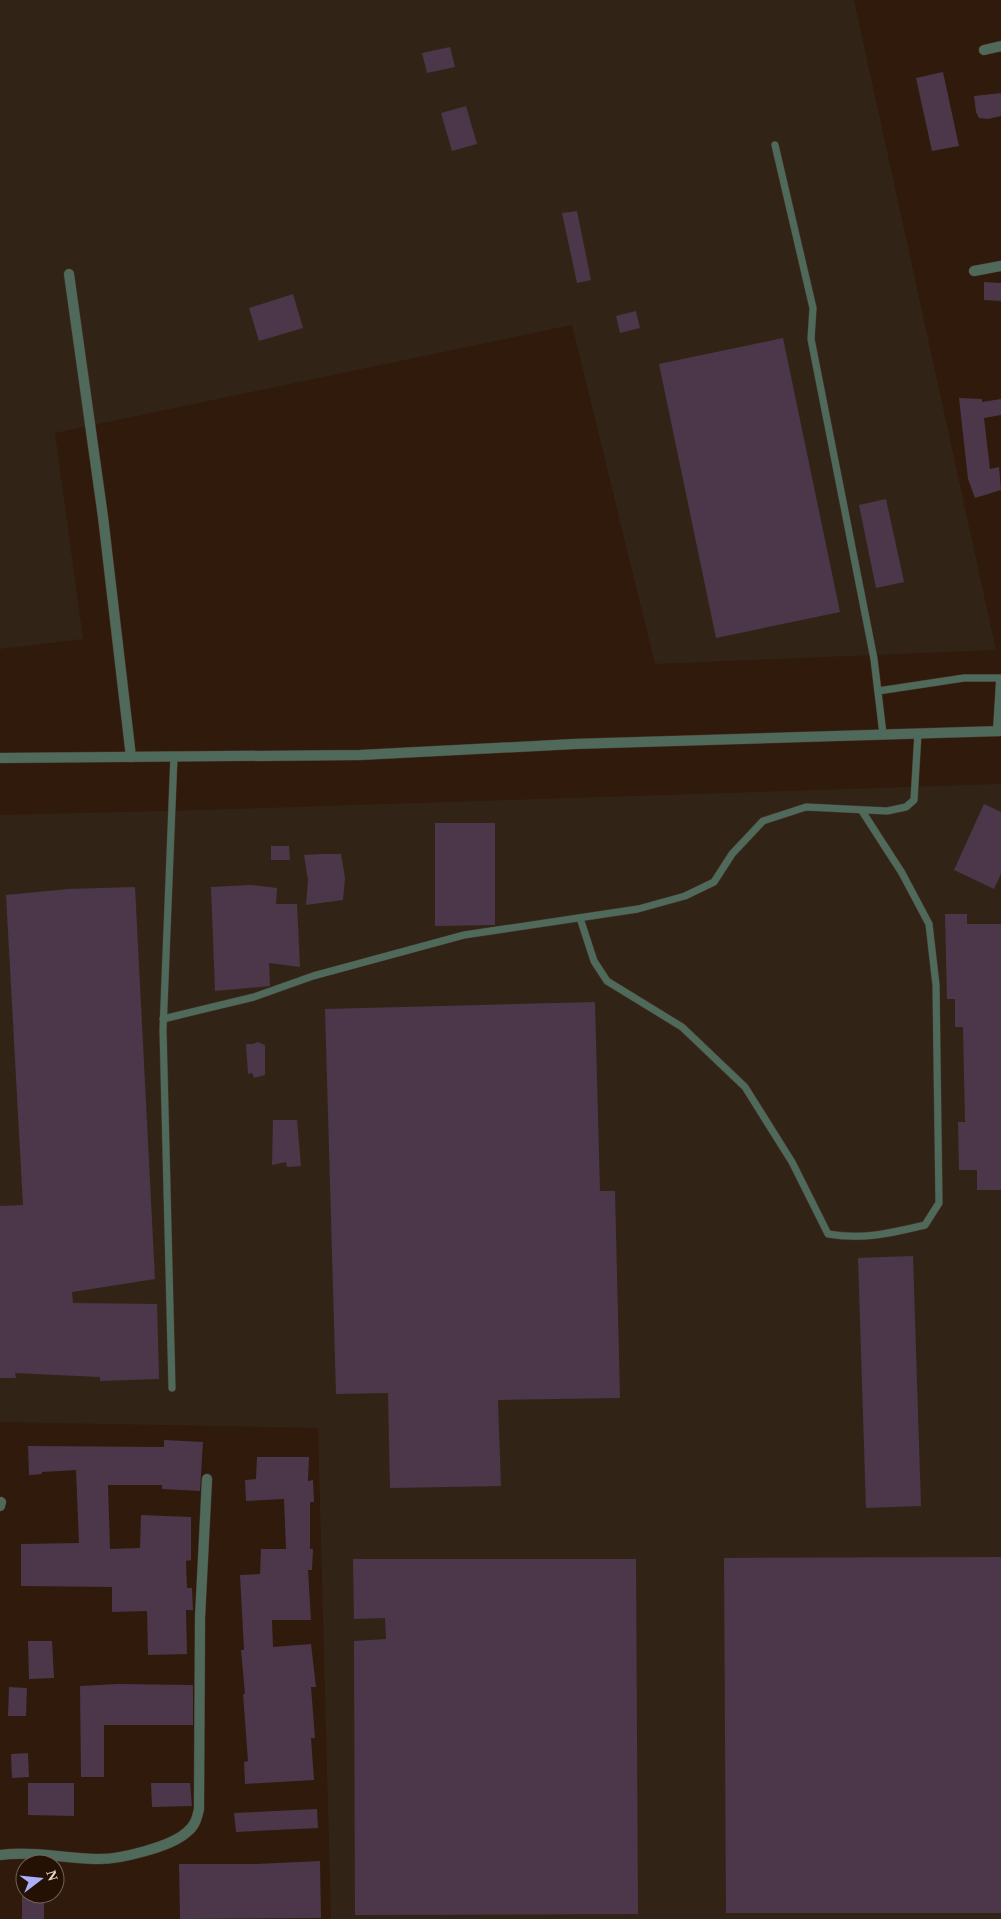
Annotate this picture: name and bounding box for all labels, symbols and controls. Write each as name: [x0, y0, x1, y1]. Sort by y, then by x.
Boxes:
north arrow: [15, 1854, 65, 1904]
text: N: [43, 1869, 61, 1882]

